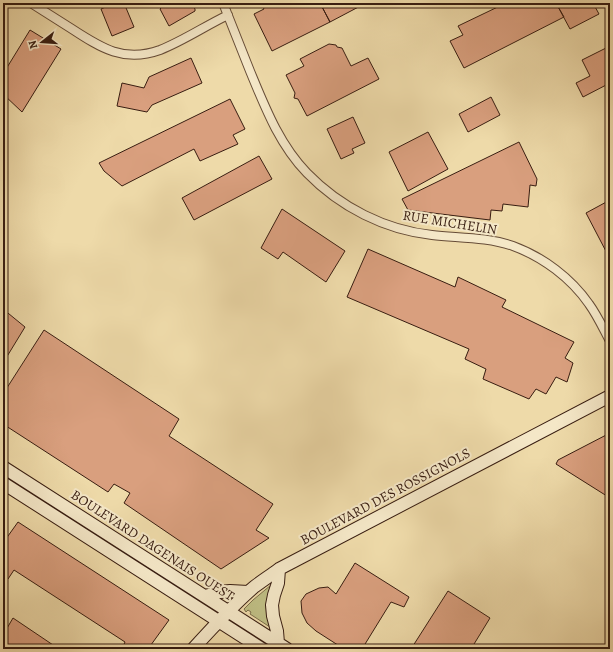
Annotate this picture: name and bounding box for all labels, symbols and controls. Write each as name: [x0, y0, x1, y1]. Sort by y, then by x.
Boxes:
north arrow: [22, 22, 62, 62]
text: N: [25, 39, 41, 51]
street label: RUE MICHELIN: [401, 206, 498, 239]
street label: BOULEVARD DES ROSSIGNOLS: [297, 443, 474, 549]
street label: BOULEVARD DAGENAIS OUEST: [67, 485, 238, 606]

